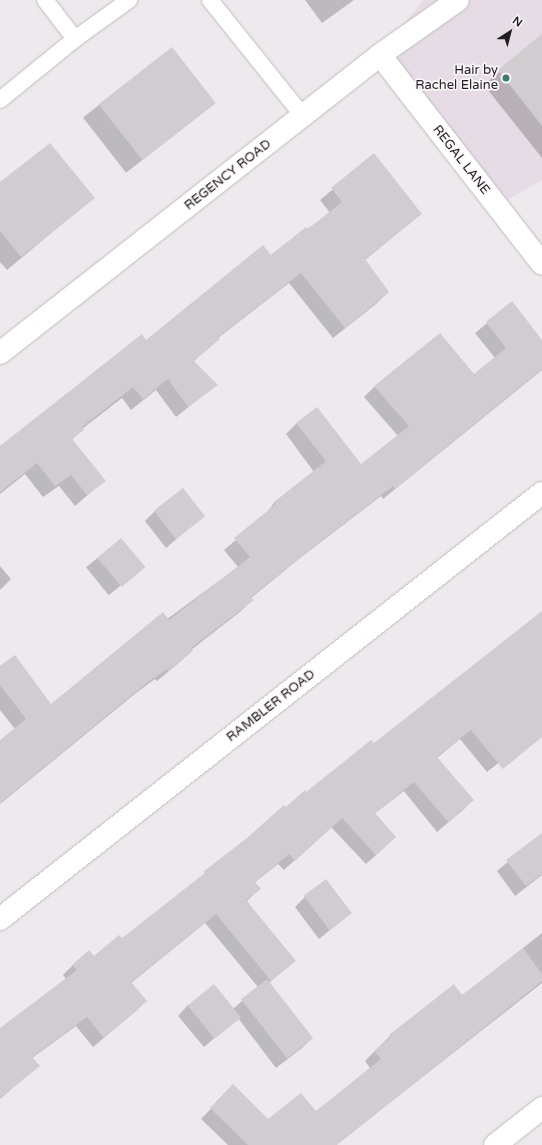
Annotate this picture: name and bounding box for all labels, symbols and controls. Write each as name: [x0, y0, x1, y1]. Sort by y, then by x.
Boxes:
north arrow: [490, 12, 530, 52]
text: N: [510, 14, 525, 30]
place label: Hair by Rachel Elaine: [415, 63, 498, 94]
marker: Hair by Rachel Elaine: [501, 73, 511, 83]
street label: REGAL LANE: [429, 122, 493, 198]
street label: REGENCY ROAD: [181, 136, 275, 214]
street label: RAMBLER ROAD: [224, 667, 318, 745]

